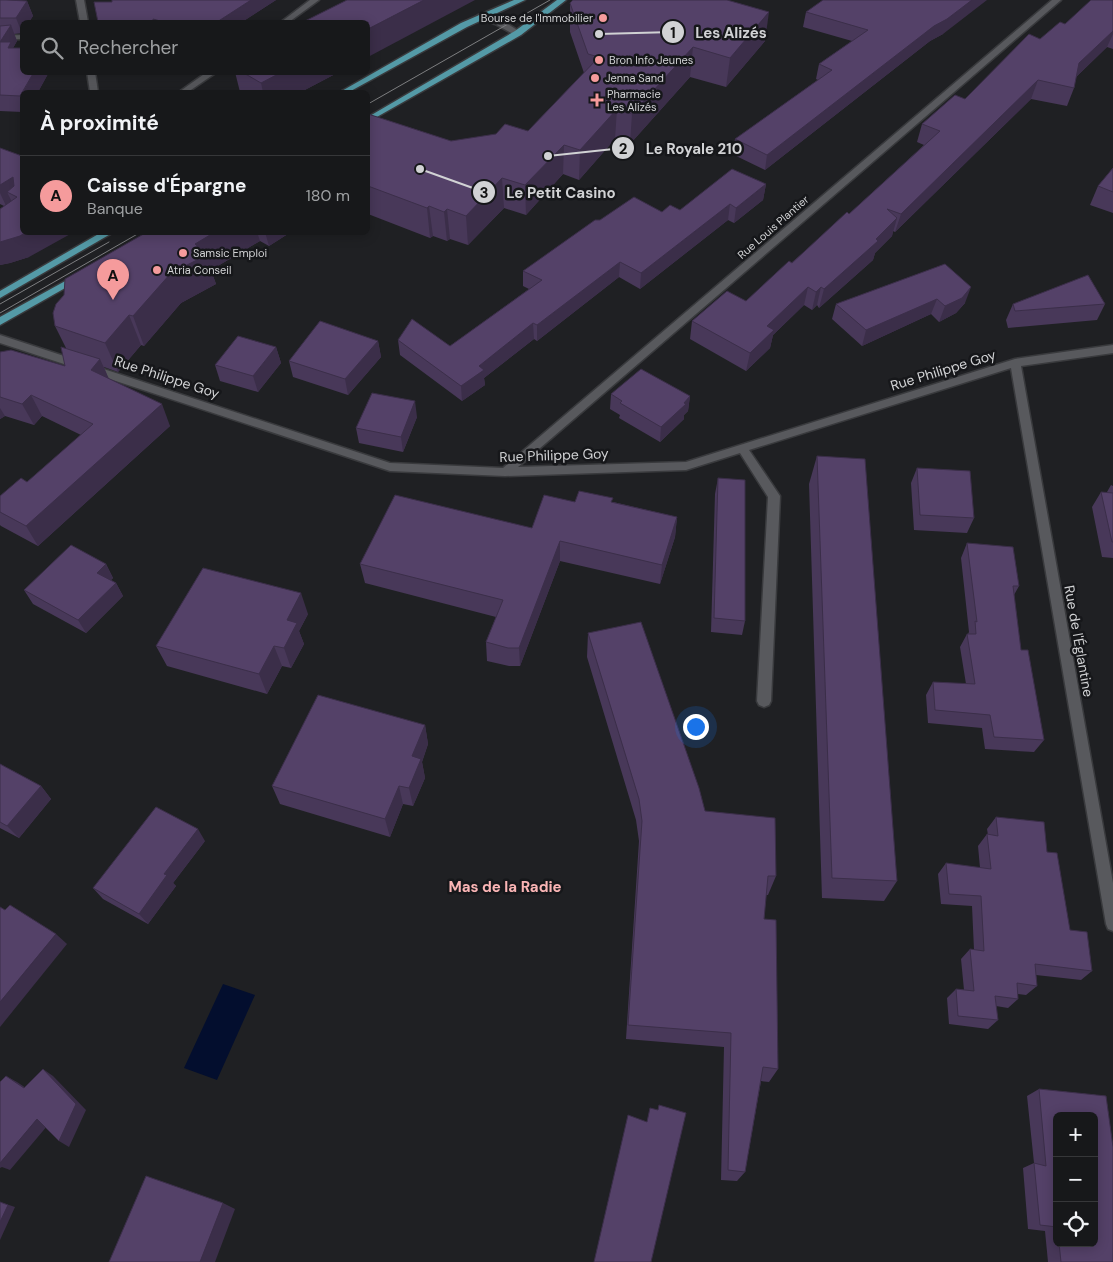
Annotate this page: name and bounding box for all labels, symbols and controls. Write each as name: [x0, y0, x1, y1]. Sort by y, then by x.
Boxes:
place label: Bourse de l'Immobilier: [481, 11, 593, 25]
marker: Bourse de l'Immobilier: [597, 12, 609, 24]
callout: Les Alizés: [660, 17, 777, 47]
search box: [20, 20, 370, 75]
text: 1: [670, 23, 676, 43]
text: Les Alizés: [695, 23, 767, 43]
icon: search: [38, 34, 66, 62]
text: Rechercher: [78, 35, 178, 60]
place label: Bron Info Jeunes: [609, 53, 693, 67]
marker: Bron Info Jeunes: [593, 54, 605, 66]
place label: Jenna Sand: [605, 71, 664, 85]
marker: Jenna Sand: [589, 72, 601, 84]
place label: Pharmacie Les Alizés: [607, 87, 661, 114]
marker: Pharmacie Les Alizés: [591, 94, 603, 106]
text: À proximité: [40, 109, 159, 137]
callout: Le Royale 210: [611, 133, 752, 163]
text: 2: [619, 139, 628, 159]
text: Le Royale 210: [646, 139, 742, 159]
text: Caisse d'Épargne: [87, 173, 246, 198]
callout: Le Petit Casino: [472, 177, 626, 207]
text: 3: [479, 183, 489, 203]
text: Le Petit Casino: [506, 183, 616, 203]
text: A: [50, 185, 62, 206]
text: 180 m: [306, 185, 350, 206]
street label: Rue Louis Plantier: [734, 192, 812, 262]
text: Banque: [87, 198, 143, 219]
place label: Samsic Emploi: [193, 246, 267, 260]
marker: Samsic Emploi: [177, 247, 189, 259]
pin: A: [97, 259, 129, 300]
place label: Atria Conseil: [167, 263, 231, 277]
marker: Atria Conseil: [151, 264, 163, 276]
street label: Rue Philippe Goy: [888, 345, 998, 395]
street label: Rue Philippe Goy: [112, 352, 222, 403]
street label: Rue Philippe Goy: [499, 444, 609, 466]
street label: Rue de l'Églantine: [1060, 584, 1098, 698]
your location: [683, 714, 709, 740]
district label: Mas de la Radie: [448, 877, 562, 897]
map controls: [1053, 1112, 1098, 1247]
button: +: [1053, 1112, 1098, 1157]
button: −: [1053, 1157, 1098, 1202]
button: locate: [1053, 1202, 1098, 1247]

